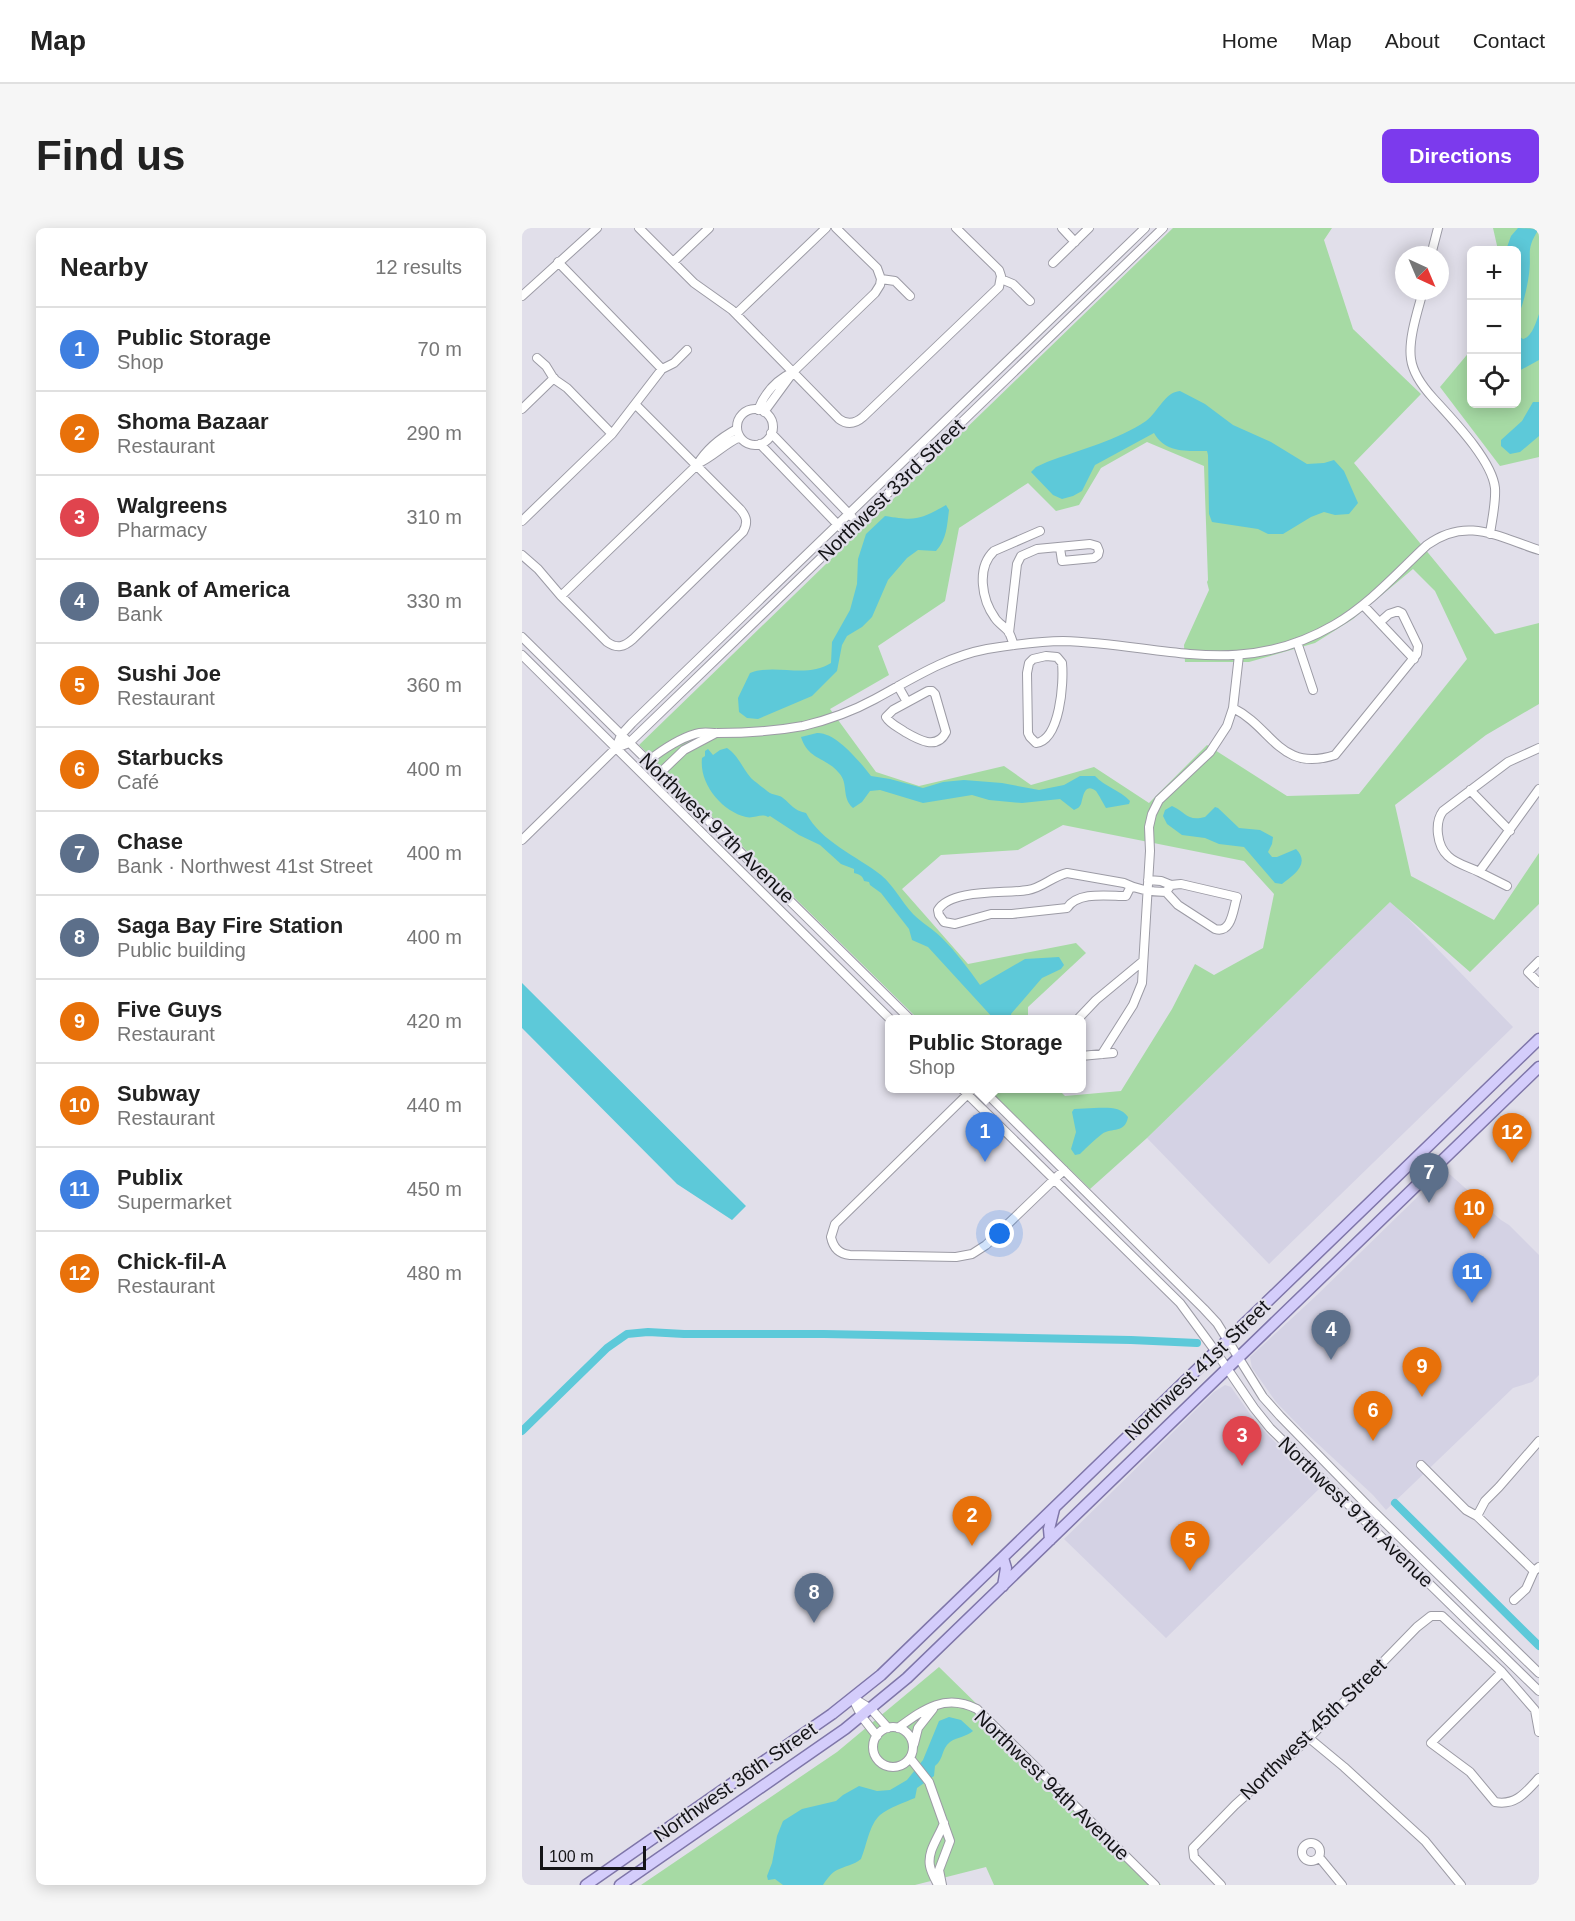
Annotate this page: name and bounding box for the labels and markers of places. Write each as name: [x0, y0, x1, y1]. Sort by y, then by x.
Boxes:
pin: 1: [966, 1112, 1004, 1162]
pin: 12: [1492, 1114, 1532, 1163]
pin: 7: [1410, 1154, 1448, 1203]
pin: 10: [1454, 1190, 1494, 1239]
pin: 11: [1452, 1254, 1492, 1303]
pin: 4: [1312, 1310, 1350, 1360]
pin: 9: [1402, 1348, 1442, 1397]
pin: 6: [1354, 1392, 1392, 1441]
pin: 3: [1222, 1416, 1262, 1466]
pin: 2: [952, 1496, 992, 1546]
pin: 5: [1170, 1522, 1210, 1571]
pin: 8: [794, 1574, 834, 1623]

